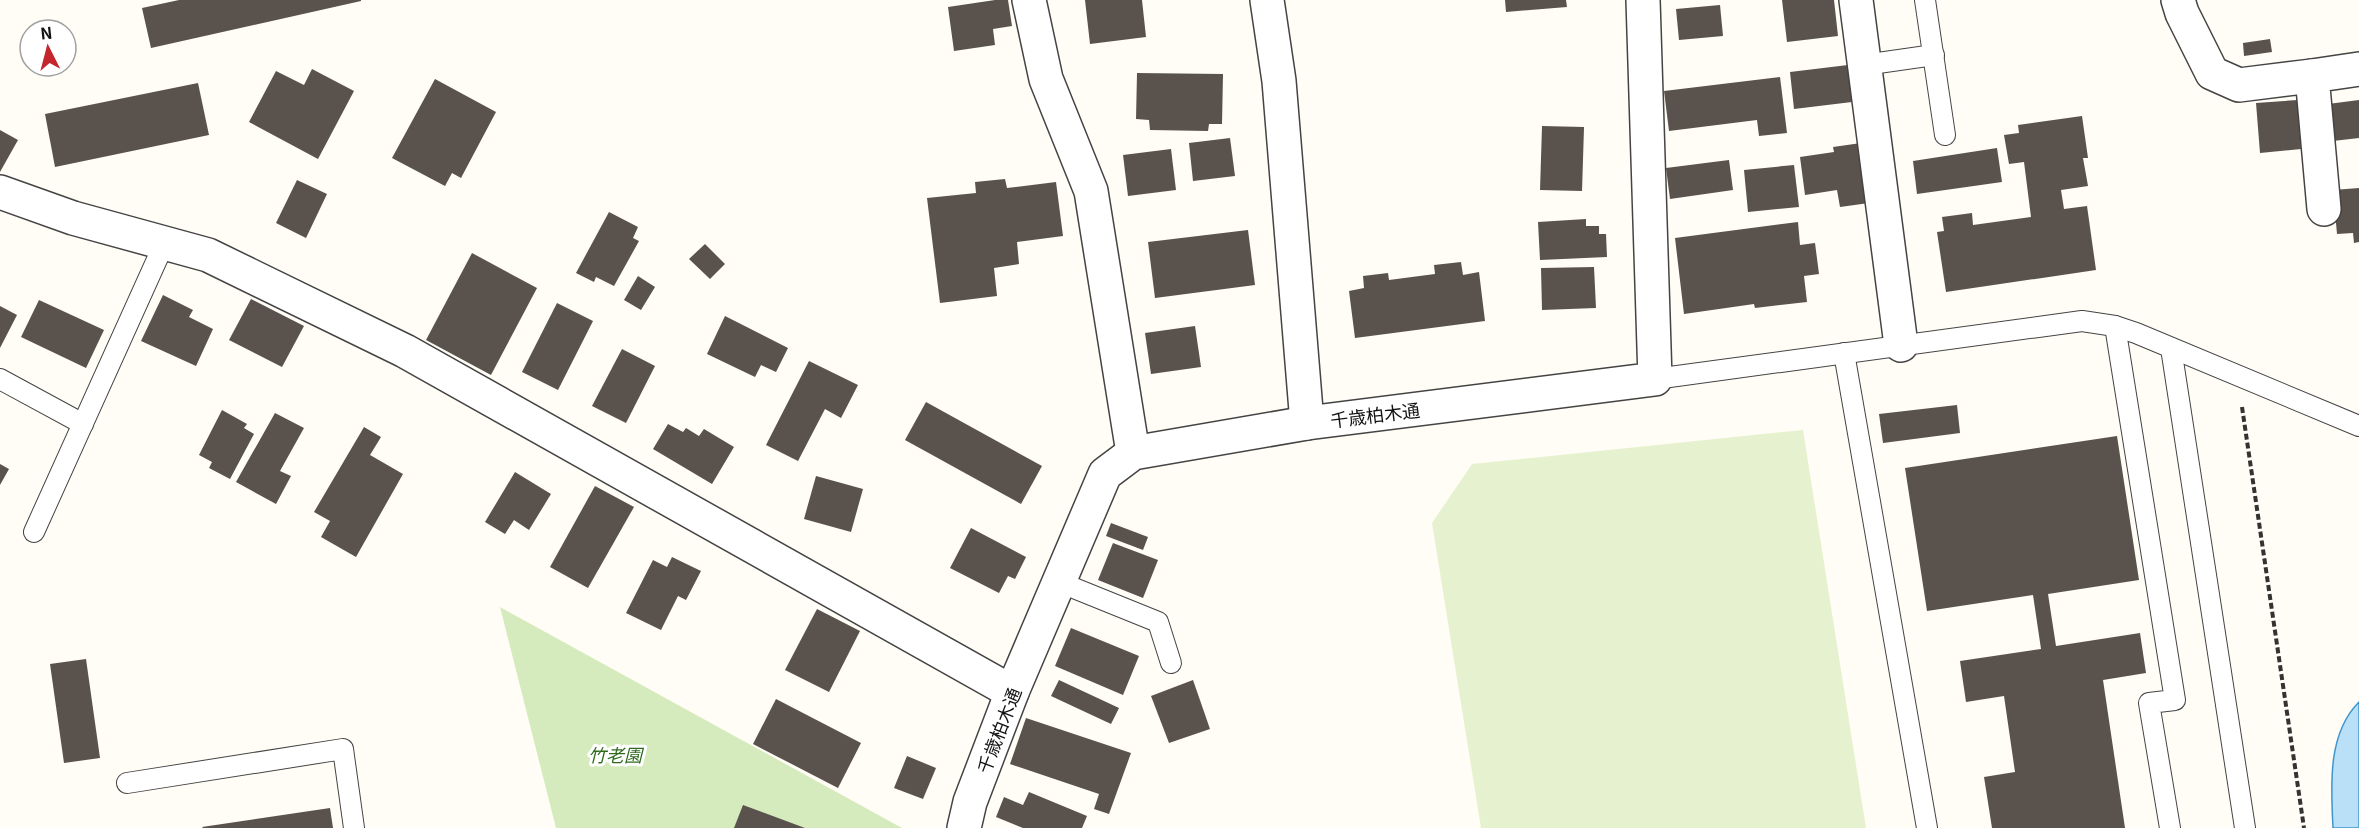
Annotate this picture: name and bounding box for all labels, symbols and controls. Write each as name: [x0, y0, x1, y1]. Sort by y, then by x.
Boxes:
north arrow: [18, 18, 78, 78]
text: N: [39, 20, 54, 45]
street label: 千歳柏木通: [1329, 396, 1421, 432]
street label: 千歳柏木通: [970, 683, 1026, 777]
park label: 竹老園: [588, 741, 645, 767]

